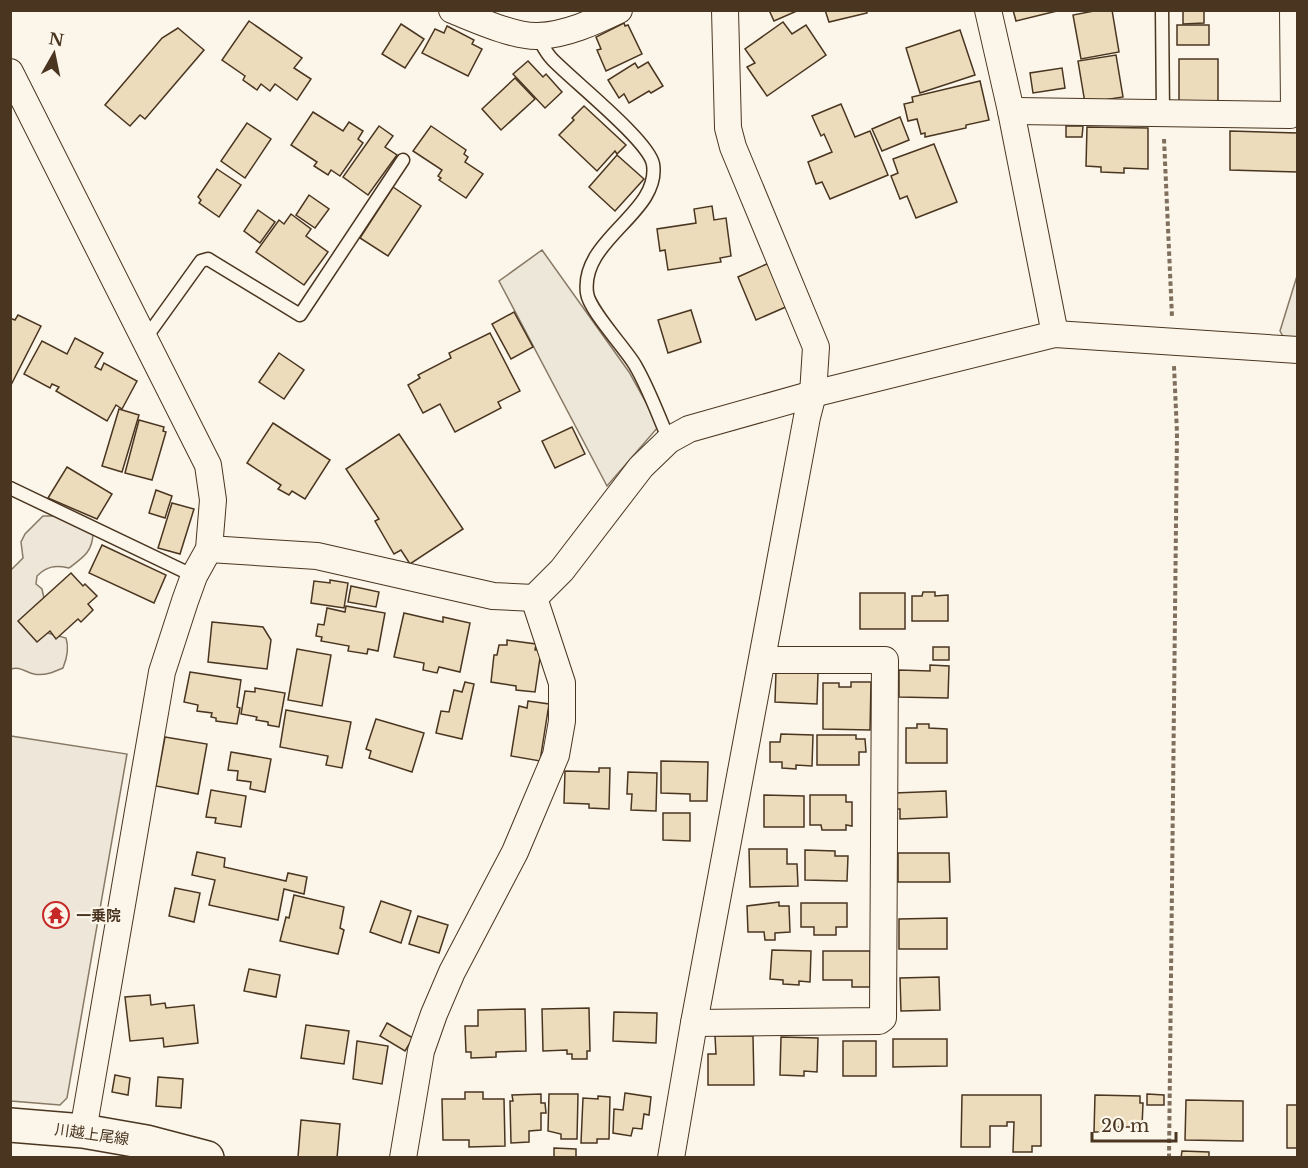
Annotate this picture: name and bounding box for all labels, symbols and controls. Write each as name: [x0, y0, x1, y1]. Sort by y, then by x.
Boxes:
north arrow: [24, 24, 84, 84]
text: N: [47, 28, 65, 50]
temple icon: 一乗院: [41, 900, 71, 930]
place label: 一乗院: [76, 906, 121, 925]
scale bar: [1092, 1105, 1176, 1143]
text: 20 m: [1101, 1115, 1149, 1137]
street label: 川越上尾線: [54, 1119, 130, 1149]

